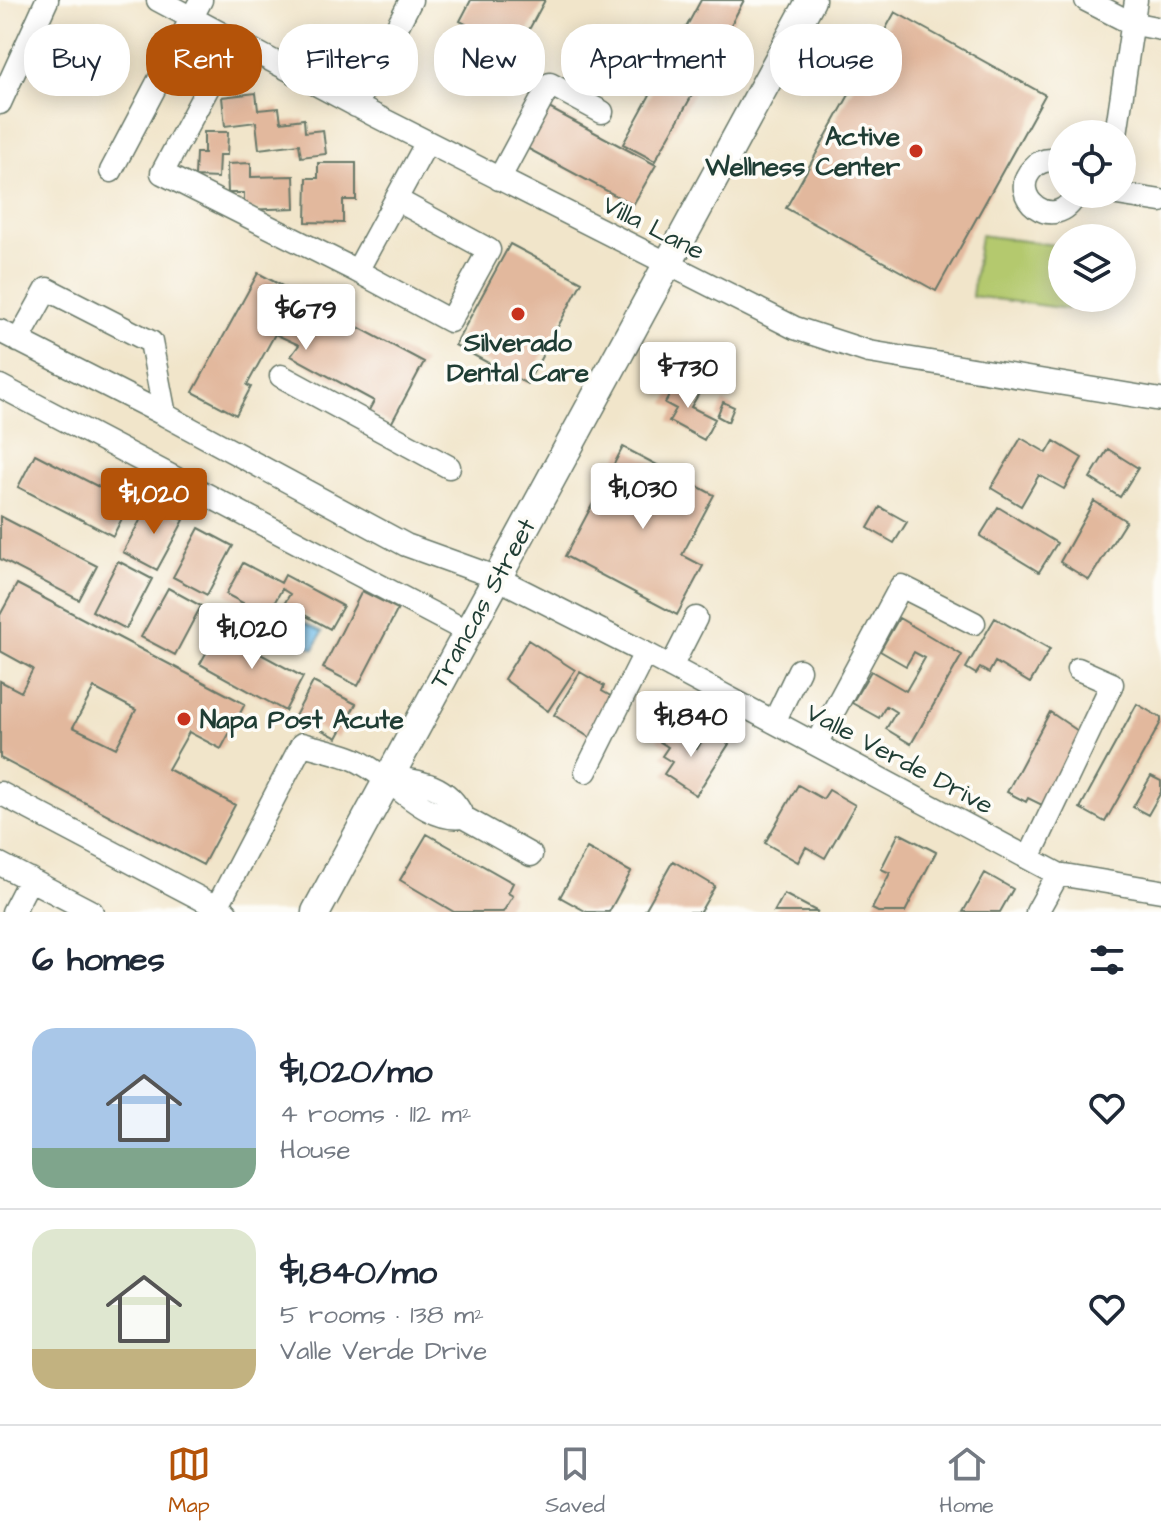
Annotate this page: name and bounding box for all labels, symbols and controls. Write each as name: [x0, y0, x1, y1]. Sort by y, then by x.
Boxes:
chip: Buy: [24, 24, 130, 96]
chip: Rent: [146, 24, 262, 96]
chip: Filters: [278, 24, 418, 96]
chip: New: [434, 24, 545, 96]
chip: Apartment: [561, 24, 754, 96]
chip: House: [770, 24, 902, 96]
place label: Active Wellness Center: [704, 119, 901, 185]
map controls: [1048, 120, 1136, 312]
button: locate: [1048, 120, 1136, 208]
marker: Active Wellness Center: [907, 142, 925, 160]
street label: Villa Lane: [596, 187, 711, 269]
button: layers: [1048, 224, 1136, 312]
pin: $679: [259, 284, 353, 352]
text: $679: [275, 292, 337, 328]
marker: Silverado Dental Care: [509, 305, 527, 323]
place label: Silverado Dental Care: [447, 325, 589, 391]
pin: $730: [641, 342, 735, 410]
text: $730: [658, 350, 718, 386]
pin: $1,030: [578, 463, 708, 531]
pin: $1,020: [89, 468, 219, 536]
text: $1,030: [609, 471, 677, 507]
text: $1,020: [119, 476, 189, 512]
street label: Trancas Street: [421, 511, 545, 695]
pin: $1,020: [187, 603, 317, 671]
text: $1,020: [217, 611, 287, 647]
pin: $1,840: [626, 691, 756, 759]
street label: Valle Verde Drive: [800, 694, 1000, 823]
text: $1,840: [654, 699, 728, 735]
place label: Napa Post Acute: [200, 702, 404, 738]
marker: Napa Post Acute: [175, 710, 193, 728]
text: 6 homes: [32, 936, 165, 984]
icon: filters: [1085, 938, 1129, 982]
text: $1,020/mo: [280, 1048, 433, 1096]
icon: home: [96, 1060, 192, 1156]
icon: heart: [1085, 1086, 1129, 1130]
text: 4 rooms · 112 m²: [280, 1096, 471, 1132]
text: House: [280, 1132, 351, 1168]
text: $1,840/mo: [280, 1249, 437, 1297]
icon: home: [96, 1261, 192, 1357]
icon: heart: [1085, 1287, 1129, 1331]
text: 5 rooms · 138 m²: [280, 1297, 484, 1333]
text: Valle Verde Drive: [280, 1333, 487, 1369]
tab: Map: [167, 1442, 211, 1521]
tab: Saved: [545, 1442, 605, 1521]
tab: Home: [939, 1442, 994, 1521]

